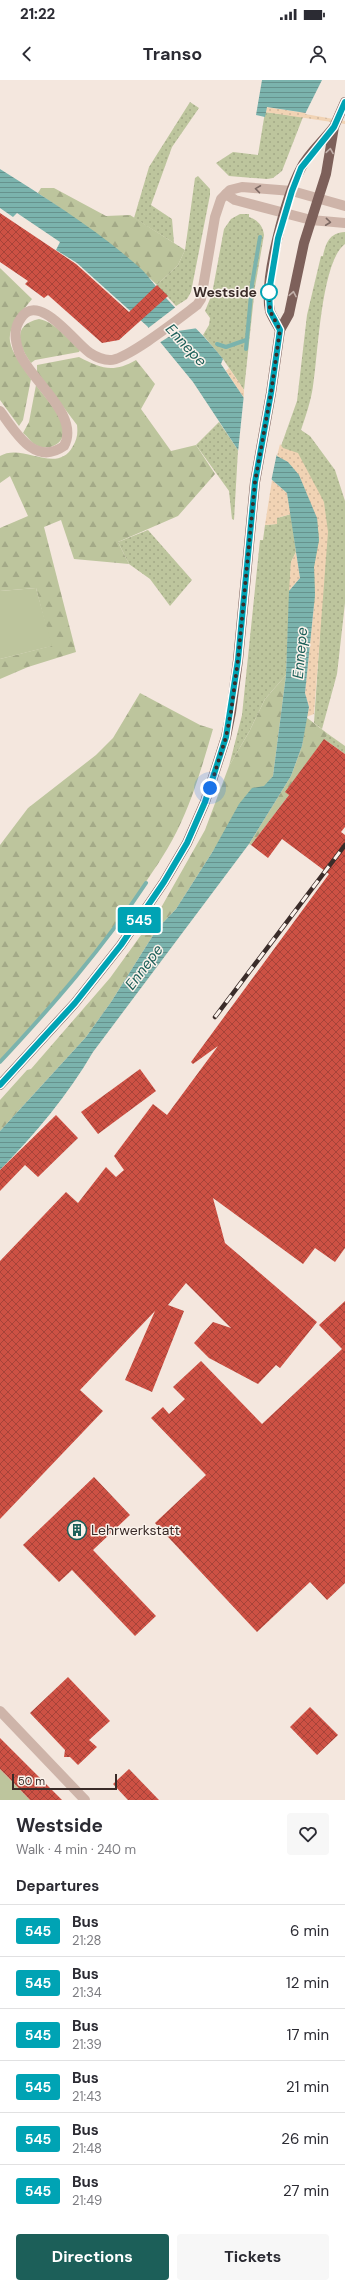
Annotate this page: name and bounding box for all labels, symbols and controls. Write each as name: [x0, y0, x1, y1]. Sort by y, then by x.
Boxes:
text: 21:22: [20, 4, 55, 24]
text: Transo: [143, 42, 202, 66]
icon: back: [16, 43, 38, 65]
icon: person: [307, 43, 329, 65]
one-way arrow: [325, 147, 334, 154]
one-way arrow: [255, 185, 261, 194]
one-way arrow: [325, 217, 331, 226]
place label: Westside: [193, 283, 257, 301]
marker: Westside: [260, 283, 278, 301]
one-way arrow: [289, 291, 297, 297]
water label: Ennepe: [161, 319, 211, 371]
water label: Ennepe: [288, 626, 312, 680]
your location: [200, 778, 220, 798]
line badge: 545: [116, 907, 162, 933]
text: 545: [126, 911, 152, 929]
water label: Ennepe: [120, 940, 168, 994]
building icon: Lehrwerkstatt: [66, 1519, 88, 1541]
place label: Lehrwerkstatt: [91, 1521, 180, 1539]
scale bar: [12, 1772, 117, 1791]
text: 50 m: [18, 1774, 45, 1788]
text: Westside: [16, 1813, 103, 1838]
button: heart: [287, 1813, 329, 1855]
text: Walk · 4 min · 240 m: [16, 1841, 136, 1858]
text: Departures: [16, 1876, 99, 1896]
text: Bus: [72, 1912, 99, 1932]
text: 6 min: [290, 1921, 329, 1941]
text: 545: [25, 1922, 51, 1940]
text: 21:28: [72, 1932, 101, 1949]
text: Bus: [72, 1964, 99, 1984]
text: 12 min: [286, 1973, 329, 1993]
text: 545: [25, 1974, 51, 1992]
text: 21:34: [72, 1984, 102, 2001]
text: Bus: [72, 2016, 99, 2036]
text: 17 min: [287, 2025, 329, 2045]
text: 545: [25, 2026, 51, 2044]
text: 21:39: [72, 2036, 102, 2053]
text: Bus: [72, 2068, 99, 2088]
text: 21 min: [286, 2077, 329, 2097]
text: 545: [25, 2078, 51, 2096]
text: 21:43: [72, 2088, 102, 2105]
text: Bus: [72, 2120, 99, 2140]
text: 26 min: [281, 2129, 329, 2149]
text: 545: [25, 2130, 51, 2148]
text: 21:48: [72, 2140, 102, 2157]
text: Bus: [72, 2172, 99, 2192]
text: 27 min: [283, 2181, 329, 2201]
text: 545: [25, 2182, 51, 2200]
text: 21:49: [72, 2192, 102, 2209]
button: Directions: [16, 2234, 169, 2280]
button: Tickets: [177, 2234, 329, 2280]

